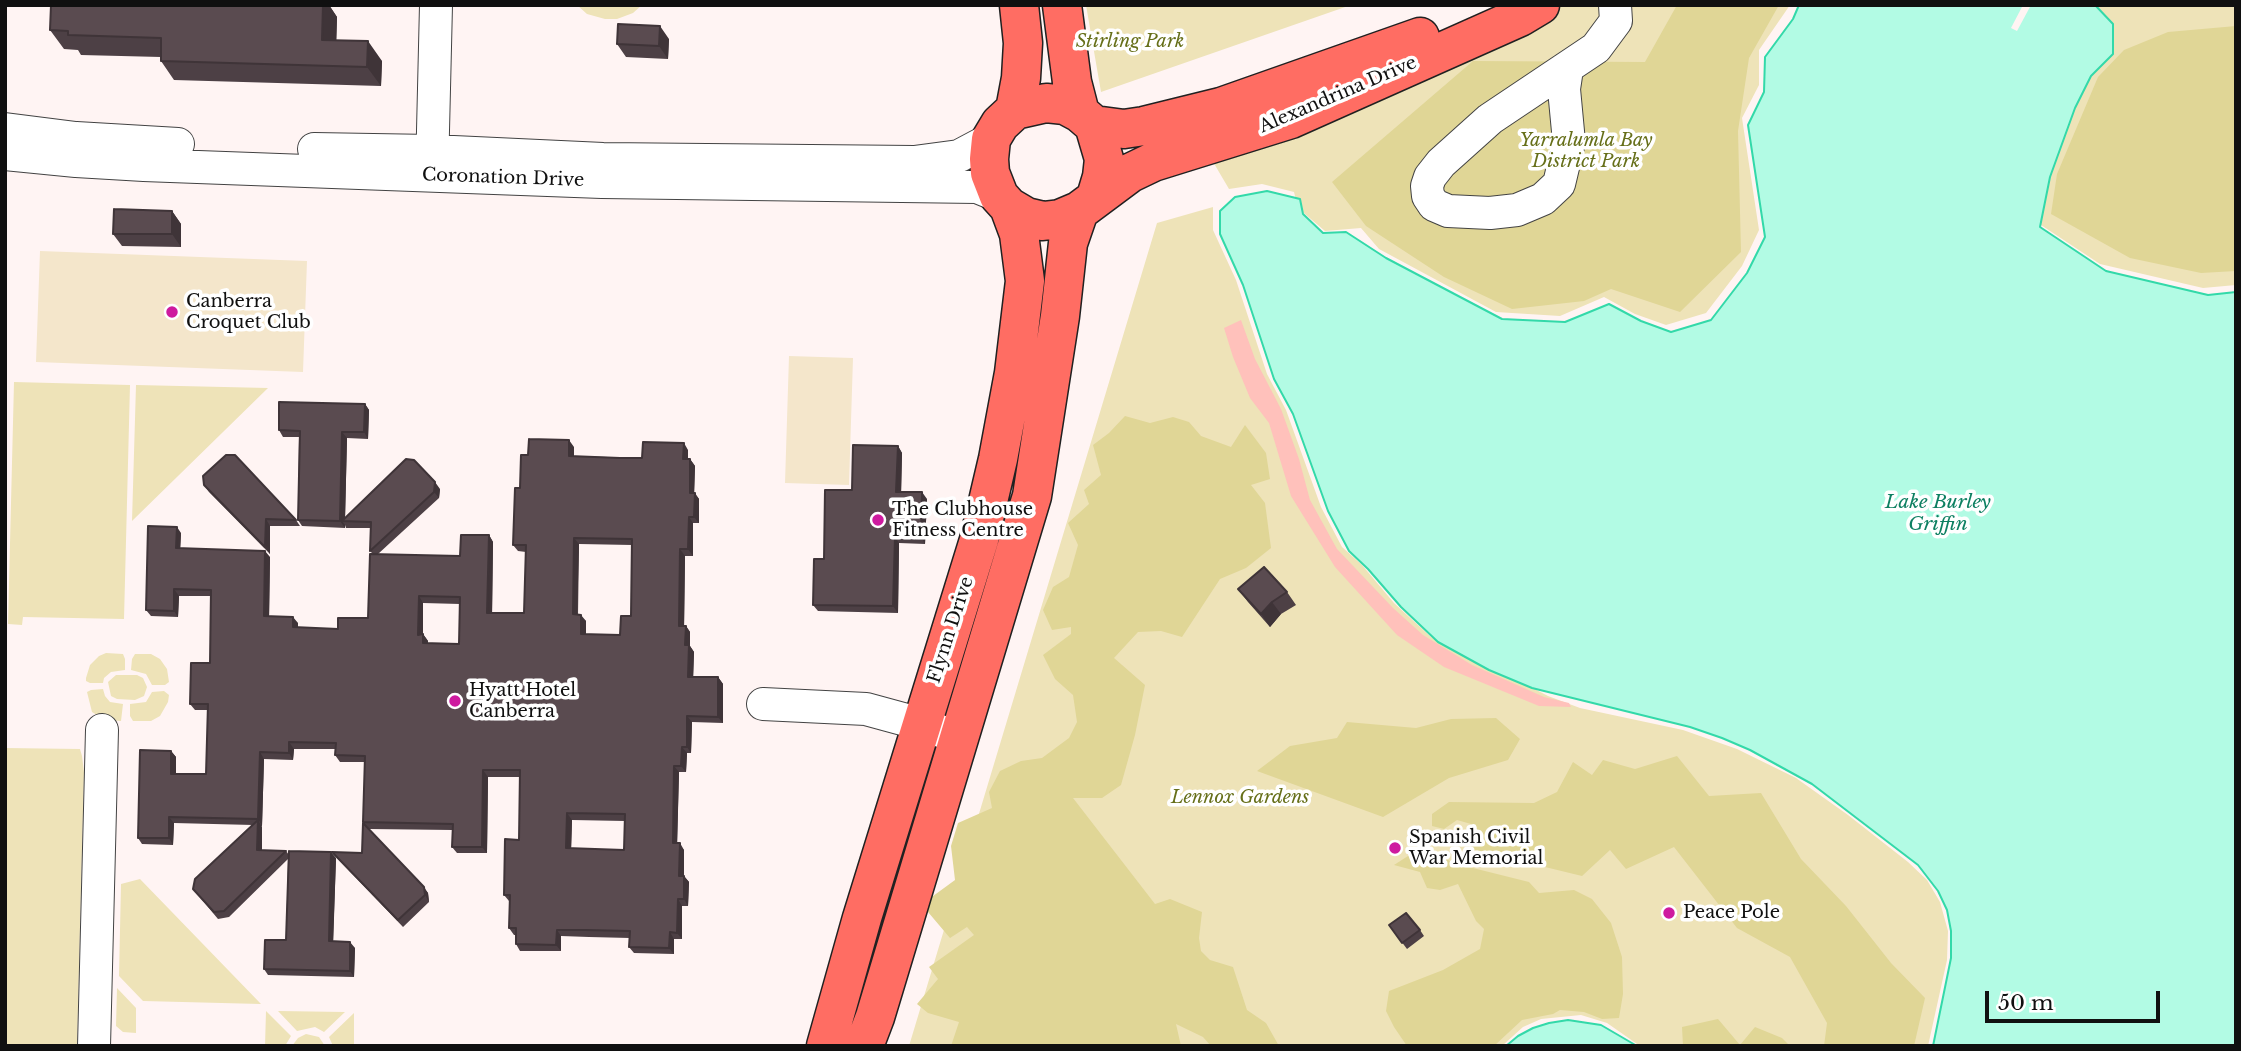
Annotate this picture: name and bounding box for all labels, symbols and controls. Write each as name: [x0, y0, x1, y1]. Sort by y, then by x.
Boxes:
park label: Stirling Park: [1076, 31, 1184, 53]
street label: Alexandrina Drive: [1256, 52, 1420, 138]
park label: Yarralumla Bay District Park: [1520, 130, 1652, 172]
street label: Coronation Drive: [421, 164, 585, 192]
place label: Canberra Croquet Club: [186, 291, 311, 334]
marker: Canberra Croquet Club: [164, 304, 180, 320]
water label: Lake Burley Griffin: [1885, 492, 1991, 536]
place label: The Clubhouse Fitness Centre: [892, 499, 1033, 542]
marker: The Clubhouse Fitness Centre: [870, 512, 886, 528]
street label: Flynn Drive: [924, 574, 978, 686]
place label: Hyatt Hotel Canberra: [469, 680, 576, 722]
marker: Hyatt Hotel Canberra: [447, 693, 463, 709]
park label: Lennox Gardens: [1171, 787, 1309, 809]
place label: Spanish Civil War Memorial: [1409, 827, 1543, 870]
marker: Spanish Civil War Memorial: [1387, 840, 1403, 856]
place label: Peace Pole: [1683, 902, 1780, 924]
marker: Peace Pole: [1661, 905, 1677, 921]
scale bar: [1989, 978, 2164, 1022]
text: 50 m: [1998, 990, 2053, 1016]

